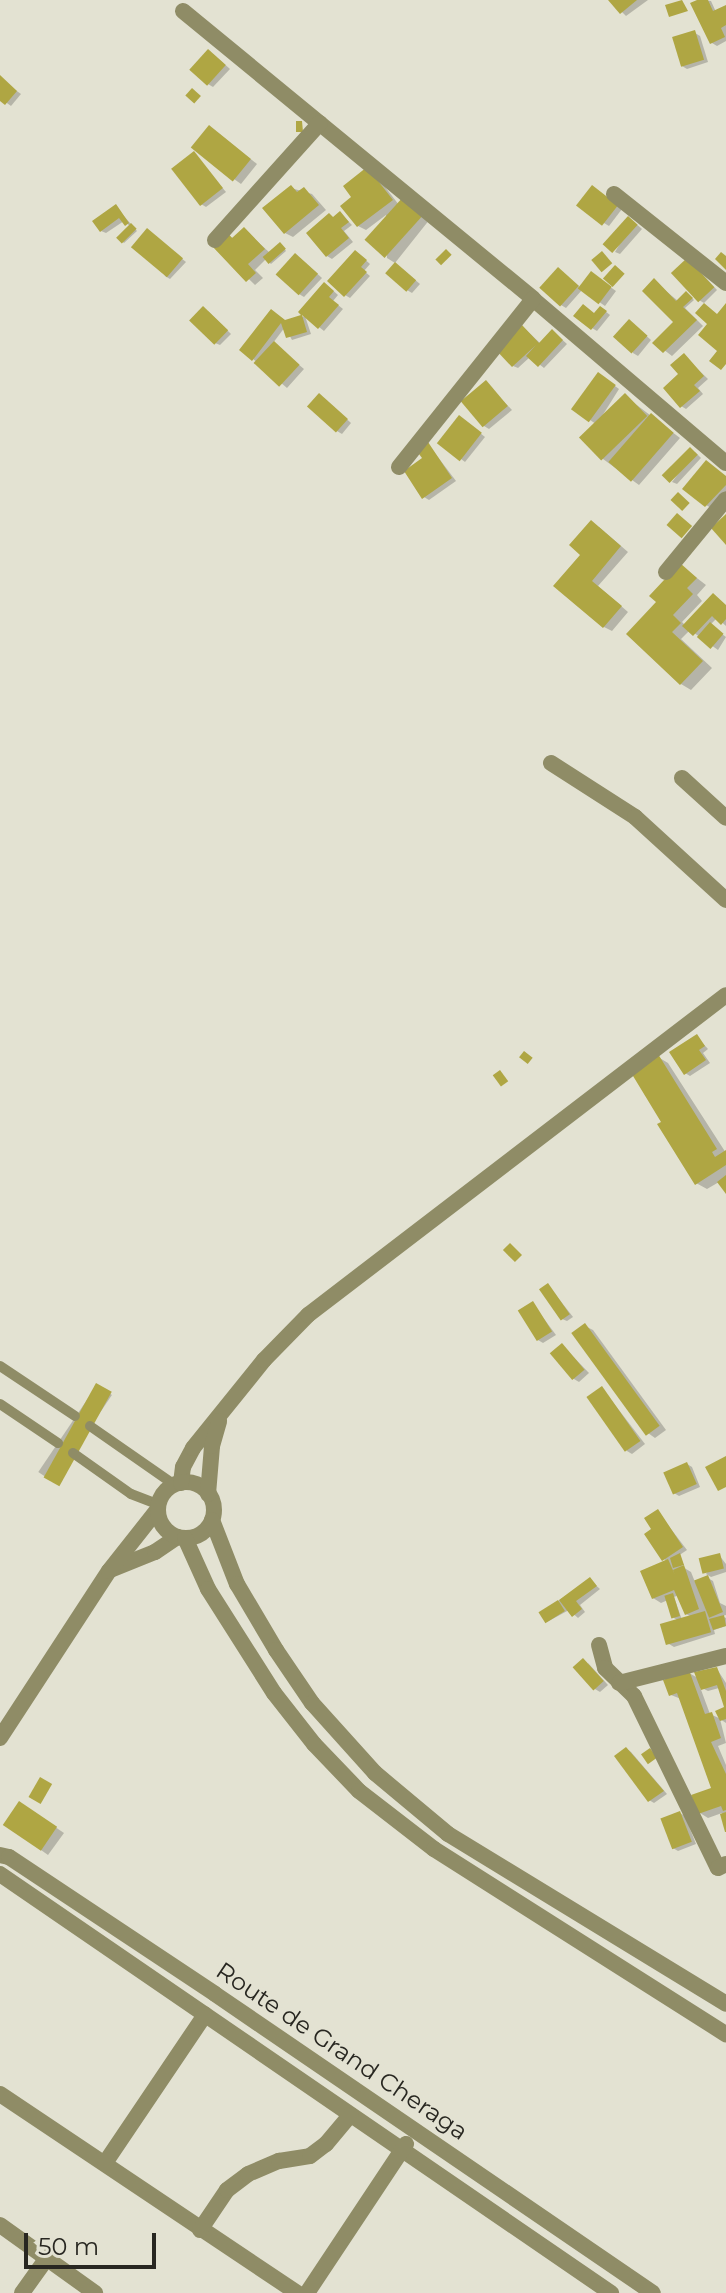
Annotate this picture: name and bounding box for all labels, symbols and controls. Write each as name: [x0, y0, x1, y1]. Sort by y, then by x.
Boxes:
street label: Route de Grand Cheraga: [211, 1956, 473, 2146]
scale bar: [28, 2217, 160, 2267]
text: 50 m: [38, 2232, 99, 2261]

